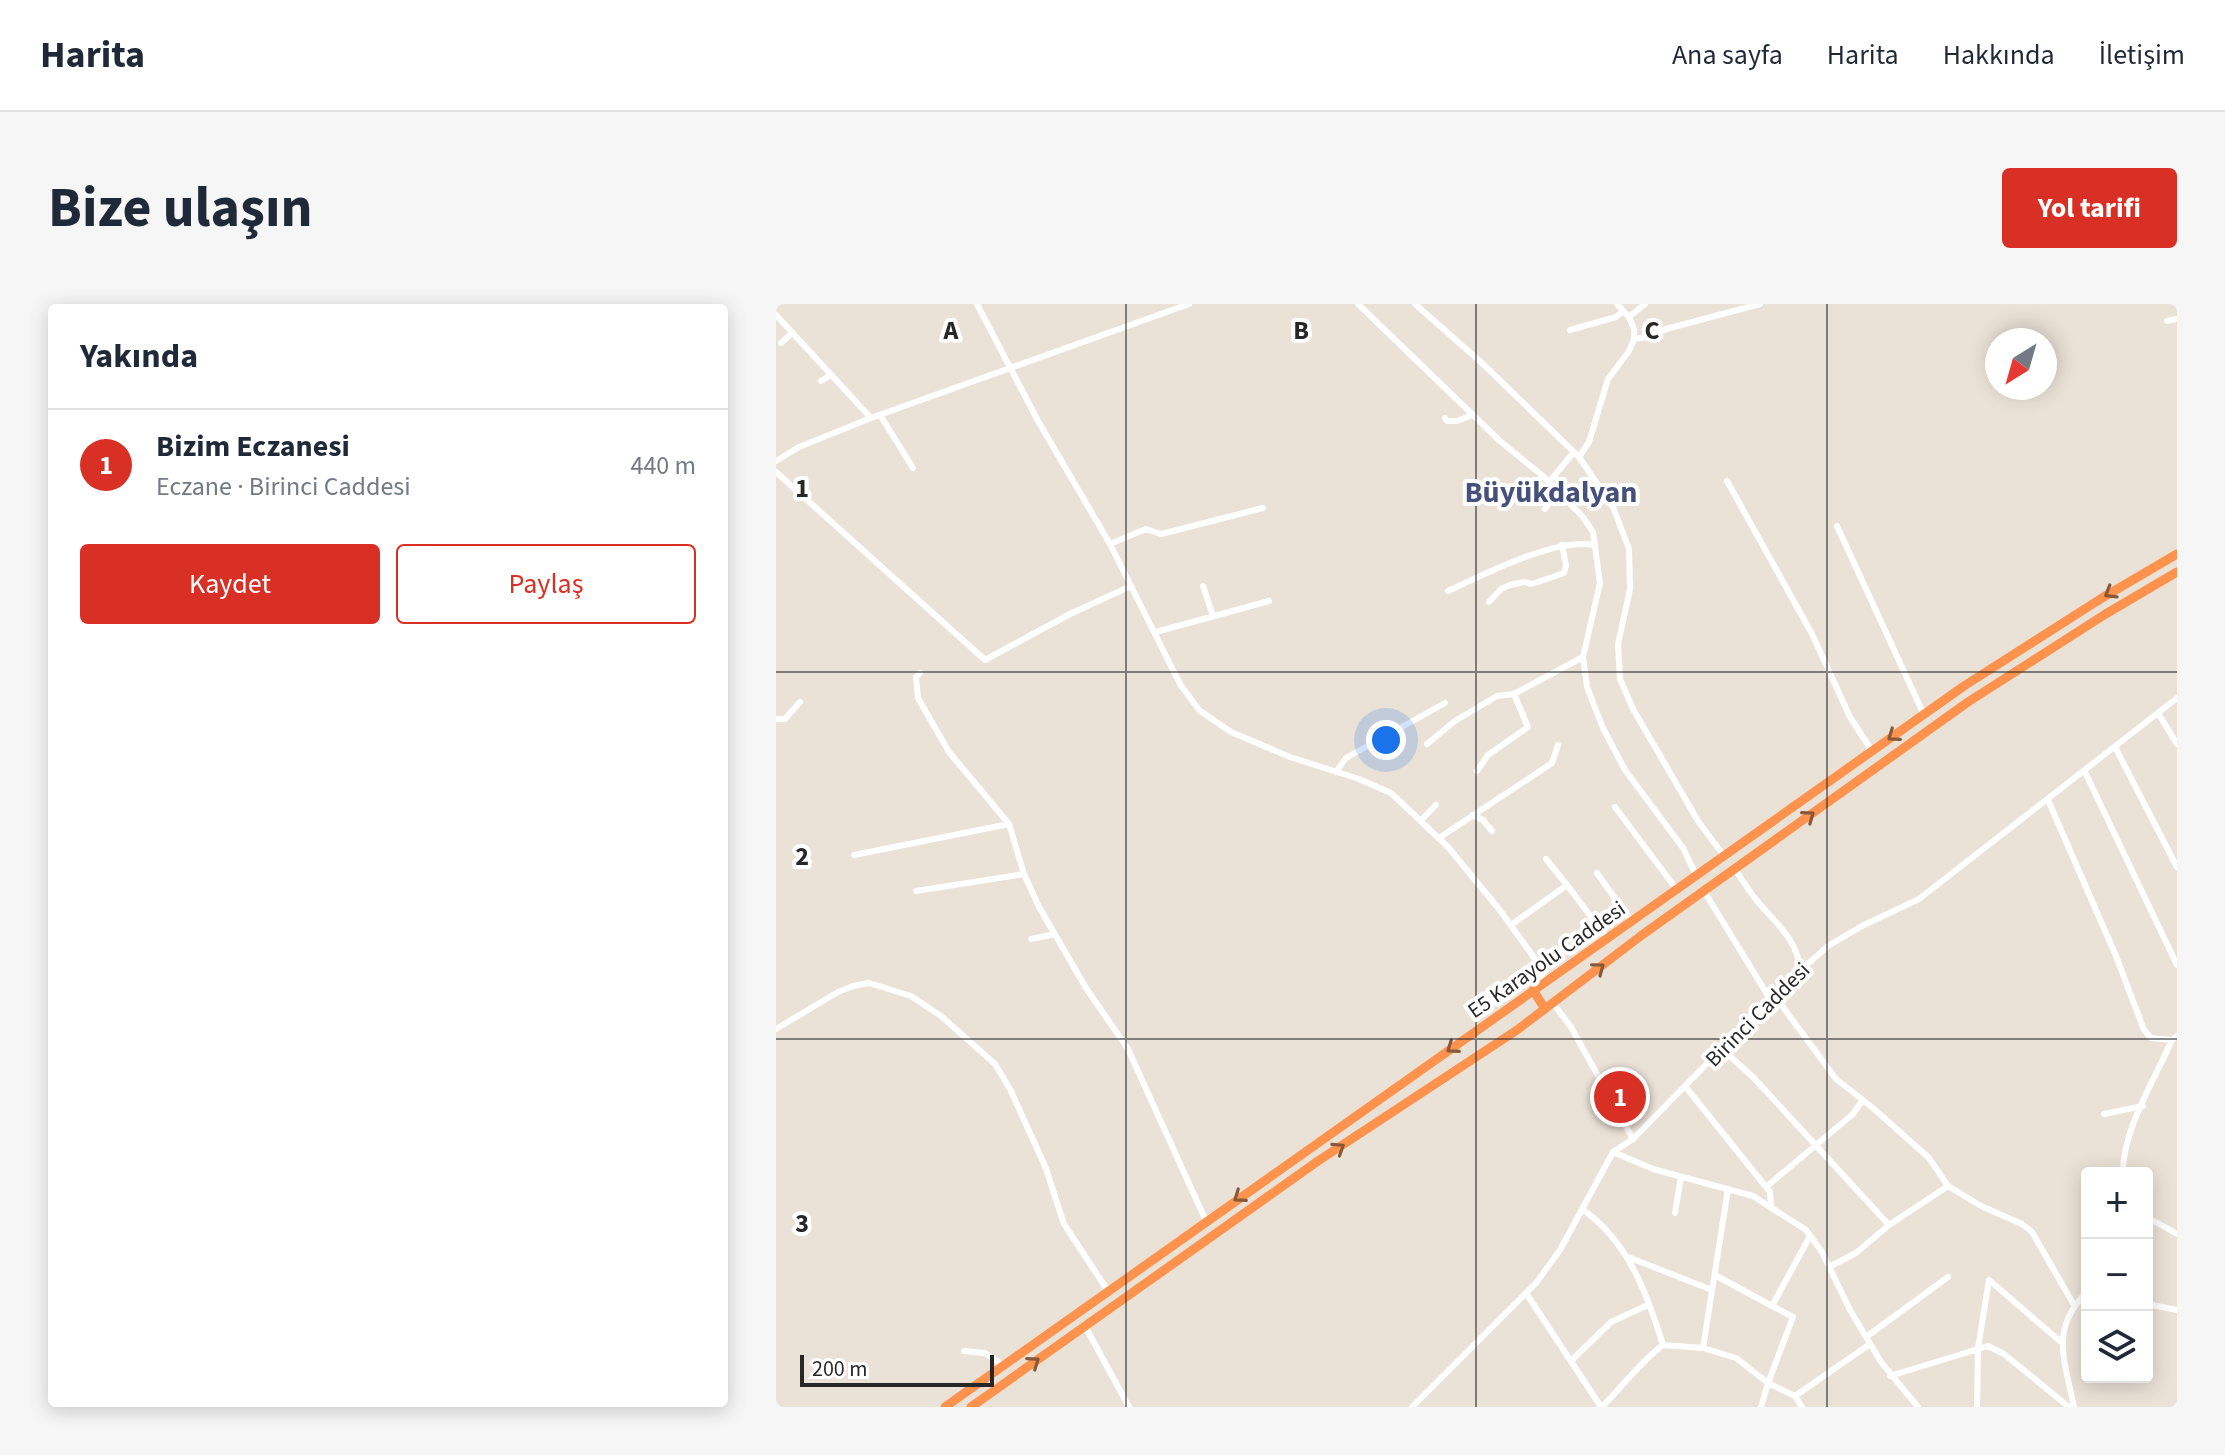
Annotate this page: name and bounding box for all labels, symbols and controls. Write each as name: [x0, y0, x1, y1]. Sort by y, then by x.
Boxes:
text: Harita: [40, 28, 145, 82]
text: Ana sayfa: [1672, 35, 1783, 75]
text: Harita: [1827, 35, 1899, 75]
text: Hakkında: [1943, 35, 2055, 75]
text: İletişim: [2099, 35, 2185, 75]
button: Yol tarifi: [2002, 168, 2177, 248]
text: Bize ulaşın: [48, 169, 312, 248]
text: A: [943, 312, 960, 349]
text: B: [1293, 312, 1309, 349]
text: C: [1644, 312, 1660, 349]
north arrow: [1985, 328, 2057, 400]
text: Yakında: [80, 332, 198, 381]
text: Bizim Eczanesi: [156, 425, 350, 468]
text: 1: [99, 447, 113, 484]
text: 440 m: [630, 447, 696, 484]
text: Eczane · Birinci Caddesi: [156, 468, 411, 505]
text: 1: [795, 470, 809, 507]
district label: Büyükdalyan: [1464, 471, 1638, 514]
button: Kaydet: [80, 544, 380, 624]
button: Paylaş: [396, 544, 696, 624]
one-way arrow: [2104, 584, 2119, 599]
your location: [1366, 720, 1406, 760]
one-way arrow: [1887, 727, 1901, 741]
one-way arrow: [1801, 811, 1815, 826]
text: 2: [795, 838, 809, 875]
street label: E5 Karayolu Caddesi: [1461, 893, 1632, 1026]
street label: Birinci Caddesi: [1698, 955, 1817, 1074]
one-way arrow: [1590, 964, 1605, 978]
one-way arrow: [1446, 1038, 1460, 1053]
pin: 1: [1594, 1067, 1646, 1127]
one-way arrow: [1330, 1142, 1344, 1157]
map controls: [2081, 1167, 2153, 1383]
button: +: [2081, 1167, 2153, 1239]
one-way arrow: [1234, 1188, 1248, 1202]
text: 3: [795, 1205, 809, 1242]
button: −: [2081, 1239, 2153, 1311]
button: layers: [2081, 1311, 2153, 1383]
scale bar: [800, 1351, 994, 1387]
text: 200 m: [812, 1353, 867, 1385]
one-way arrow: [1026, 1357, 1040, 1372]

